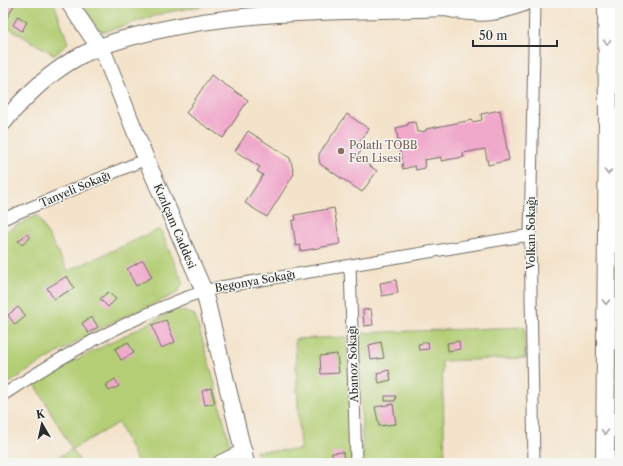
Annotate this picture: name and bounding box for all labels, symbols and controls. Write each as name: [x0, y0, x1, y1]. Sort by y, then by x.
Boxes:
scale bar: [473, 22, 557, 48]
text: 50 m: [479, 28, 508, 43]
one-way arrow: [603, 39, 611, 45]
place label: Polatlı TOBB Fen Lisesi: [349, 138, 418, 165]
marker: Polatlı TOBB Fen Lisesi: [336, 146, 346, 156]
street label: Tanyeli Sokağı: [38, 168, 113, 210]
one-way arrow: [603, 169, 612, 175]
street label: Kızılçam Caddesi: [151, 181, 199, 271]
street label: Volkan Sokağı: [524, 196, 538, 271]
street label: Begonya Sokağı: [214, 267, 297, 295]
one-way arrow: [602, 299, 610, 305]
street label: Abanoz Sokağı: [345, 325, 361, 404]
north arrow: [22, 404, 62, 444]
text: K: [35, 406, 47, 422]
one-way arrow: [601, 429, 609, 435]

